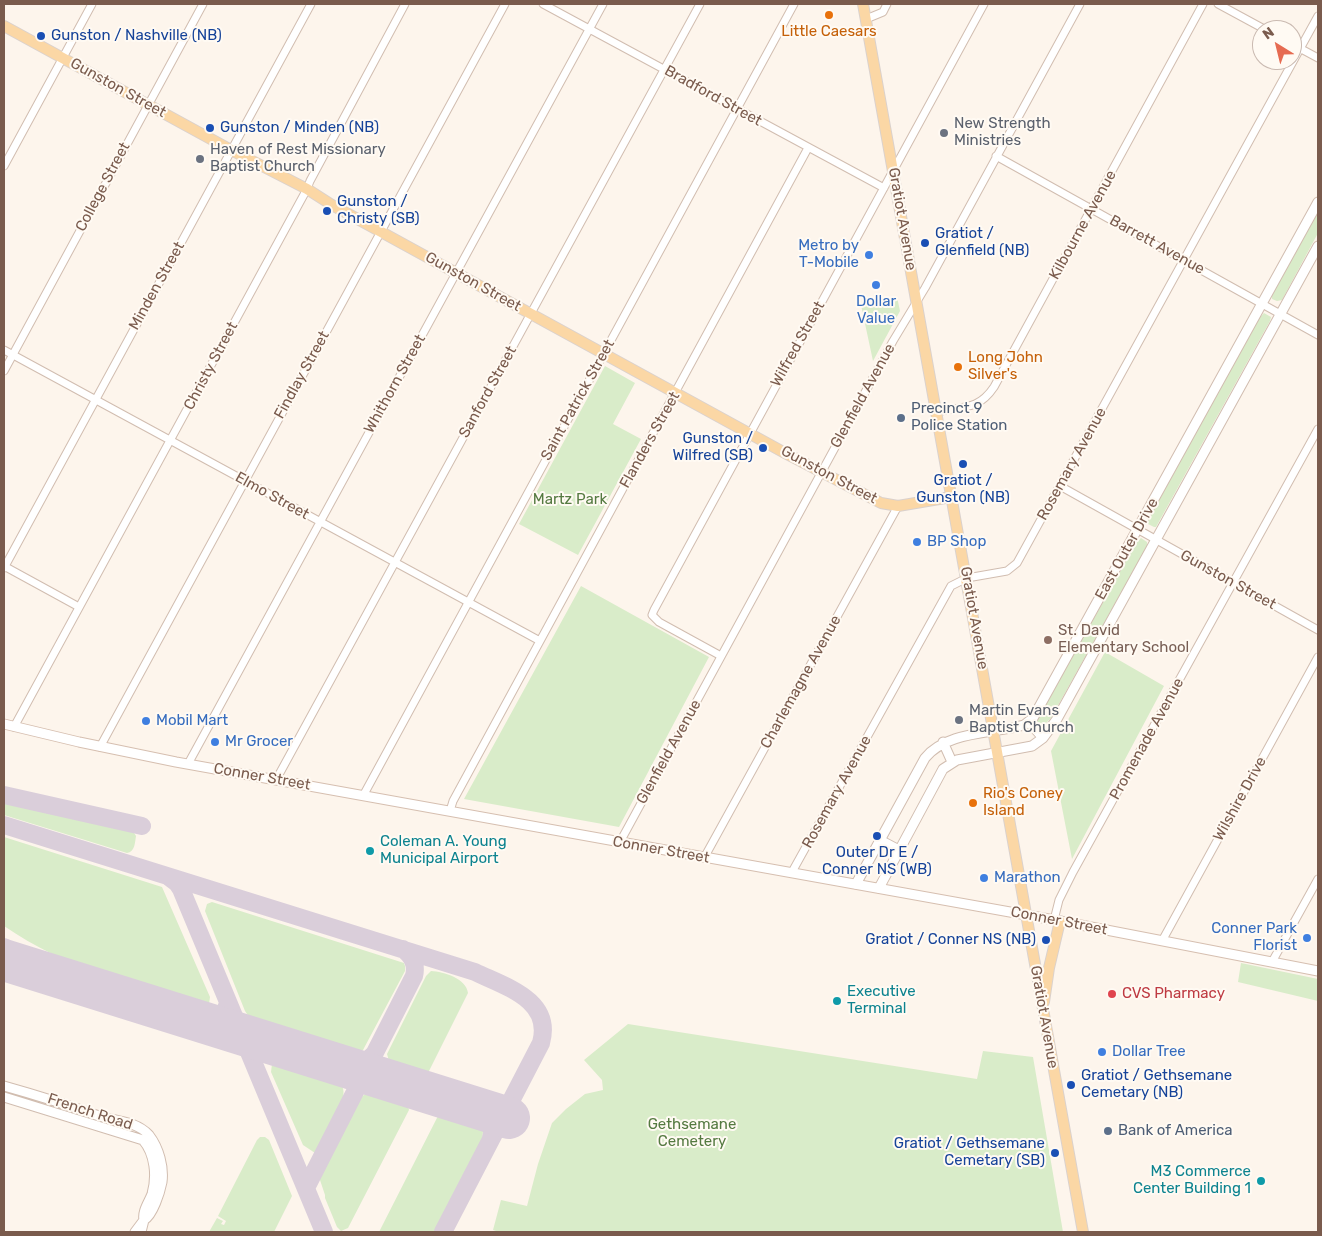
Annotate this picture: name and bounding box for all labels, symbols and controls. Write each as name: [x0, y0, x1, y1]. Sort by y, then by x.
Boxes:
marker: Little Caesars: [823, 9, 835, 21]
north arrow: [1252, 20, 1302, 70]
place label: Little Caesars: [781, 23, 877, 41]
text: N: [1259, 23, 1278, 43]
place label: Gunston / Nashville (NB): [51, 27, 222, 45]
marker: Gunston / Nashville (NB): [35, 30, 47, 42]
street label: Gunston Street: [67, 54, 169, 122]
street label: Bradford Street: [661, 62, 765, 130]
place label: New Strength Ministries: [954, 115, 1051, 150]
place label: Gunston / Minden (NB): [220, 119, 379, 137]
marker: Gunston / Minden (NB): [204, 122, 216, 134]
marker: New Strength Ministries: [938, 127, 950, 139]
street label: College Street: [72, 139, 134, 235]
place label: Haven of Rest Missionary Baptist Church: [210, 141, 386, 176]
marker: Haven of Rest Missionary Baptist Church: [194, 153, 206, 165]
street label: Gratiot Avenue: [884, 166, 920, 272]
street label: Kilbourne Avenue: [1045, 167, 1121, 283]
place label: Gunston / Christy (SB): [337, 193, 420, 228]
marker: Gunston / Christy (SB): [321, 205, 333, 217]
street label: Barrett Avenue: [1106, 211, 1208, 279]
place label: Gratiot / Glenfield (NB): [935, 225, 1029, 260]
place label: Metro by T-Mobile: [798, 237, 859, 272]
marker: Gratiot / Glenfield (NB): [919, 237, 931, 249]
street label: Minden Street: [125, 239, 189, 333]
street label: Gunston Street: [422, 248, 524, 316]
marker: Metro by T-Mobile: [863, 249, 875, 261]
marker: Dollar Value: [870, 279, 882, 291]
place label: Dollar Value: [856, 293, 896, 328]
street label: Wilfred Street: [767, 298, 829, 390]
street label: Christy Street: [180, 319, 242, 413]
street label: Findlay Street: [270, 328, 334, 422]
street label: Whithorn Street: [360, 331, 430, 437]
street label: Saint Patrick Street: [537, 336, 619, 464]
street label: Glenfield Avenue: [827, 341, 899, 451]
street label: Sanford Street: [455, 343, 521, 441]
place label: Long John Silver's: [968, 349, 1043, 384]
marker: Long John Silver's: [952, 361, 964, 373]
street label: Flanders Street: [616, 389, 684, 491]
place label: Precinct 9 Police Station: [911, 400, 1007, 435]
street label: Rosemary Avenue: [1034, 404, 1110, 524]
marker: Precinct 9 Police Station: [895, 412, 907, 424]
place label: Gunston / Wilfred (SB): [673, 430, 753, 465]
marker: Gunston / Wilfred (SB): [757, 442, 769, 454]
street label: Gunston Street: [778, 442, 880, 508]
marker: Gratiot / Gunston (NB): [957, 458, 969, 470]
street label: Elmo Street: [232, 468, 312, 524]
place label: Gratiot / Gunston (NB): [916, 472, 1010, 507]
park label: Martz Park: [533, 491, 607, 509]
street label: East Outer Drive: [1092, 495, 1162, 603]
place label: BP Shop: [927, 533, 986, 551]
marker: BP Shop: [911, 536, 923, 548]
street label: Gunston Street: [1177, 546, 1279, 614]
street label: Gratiot Avenue: [956, 565, 992, 671]
street label: Charlemagne Avenue: [757, 612, 845, 752]
place label: St. David Elementary School: [1058, 622, 1189, 657]
marker: St. David Elementary School: [1042, 634, 1054, 646]
street label: Promenade Avenue: [1106, 675, 1188, 803]
street label: Glenfield Avenue: [633, 697, 705, 807]
place label: Martin Evans Baptist Church: [969, 702, 1074, 737]
place label: Mobil Mart: [156, 712, 228, 730]
marker: Martin Evans Baptist Church: [953, 714, 965, 726]
marker: Mobil Mart: [140, 715, 152, 727]
street label: Rosemary Avenue: [799, 732, 875, 852]
place label: Mr Grocer: [225, 733, 293, 751]
marker: Mr Grocer: [209, 736, 221, 748]
street label: Wilshire Drive: [1209, 754, 1271, 844]
street label: Conner Street: [212, 760, 312, 794]
place label: Rio's Coney Island: [983, 785, 1063, 820]
marker: Rio's Coney Island: [967, 797, 979, 809]
marker: Outer Dr E / Conner NS (WB): [871, 830, 883, 842]
place label: Coleman A. Young Municipal Airport: [380, 833, 507, 868]
street label: Conner Street: [611, 833, 711, 867]
place label: Outer Dr E / Conner NS (WB): [822, 844, 932, 879]
marker: Coleman A. Young Municipal Airport: [364, 845, 376, 857]
place label: Marathon: [994, 869, 1061, 887]
marker: Marathon: [978, 872, 990, 884]
street label: Conner Street: [1009, 903, 1109, 939]
place label: Conner Park Florist: [1211, 920, 1297, 955]
place label: Gratiot / Conner NS (NB): [865, 931, 1036, 949]
marker: Conner Park Florist: [1301, 932, 1313, 944]
marker: Gratiot / Conner NS (NB): [1040, 934, 1052, 946]
street label: Gratiot Avenue: [1026, 964, 1062, 1070]
place label: Executive Terminal: [847, 983, 916, 1018]
place label: CVS Pharmacy: [1122, 985, 1225, 1003]
marker: CVS Pharmacy: [1106, 988, 1118, 1000]
marker: Executive Terminal: [831, 995, 843, 1007]
place label: Dollar Tree: [1112, 1043, 1186, 1061]
marker: Dollar Tree: [1096, 1046, 1108, 1058]
place label: Gratiot / Gethsemane Cemetary (NB): [1081, 1067, 1232, 1102]
marker: Gratiot / Gethsemane Cemetary (NB): [1065, 1079, 1077, 1091]
street label: French Road: [45, 1090, 135, 1134]
park label: Gethsemane Cemetery: [648, 1116, 736, 1151]
place label: Bank of America: [1118, 1122, 1232, 1140]
marker: Bank of America: [1102, 1125, 1114, 1137]
place label: Gratiot / Gethsemane Cemetary (SB): [894, 1135, 1045, 1170]
marker: Gratiot / Gethsemane Cemetary (SB): [1049, 1147, 1061, 1159]
place label: M3 Commerce Center Building 1: [1133, 1163, 1251, 1198]
marker: M3 Commerce Center Building 1: [1255, 1175, 1267, 1187]

